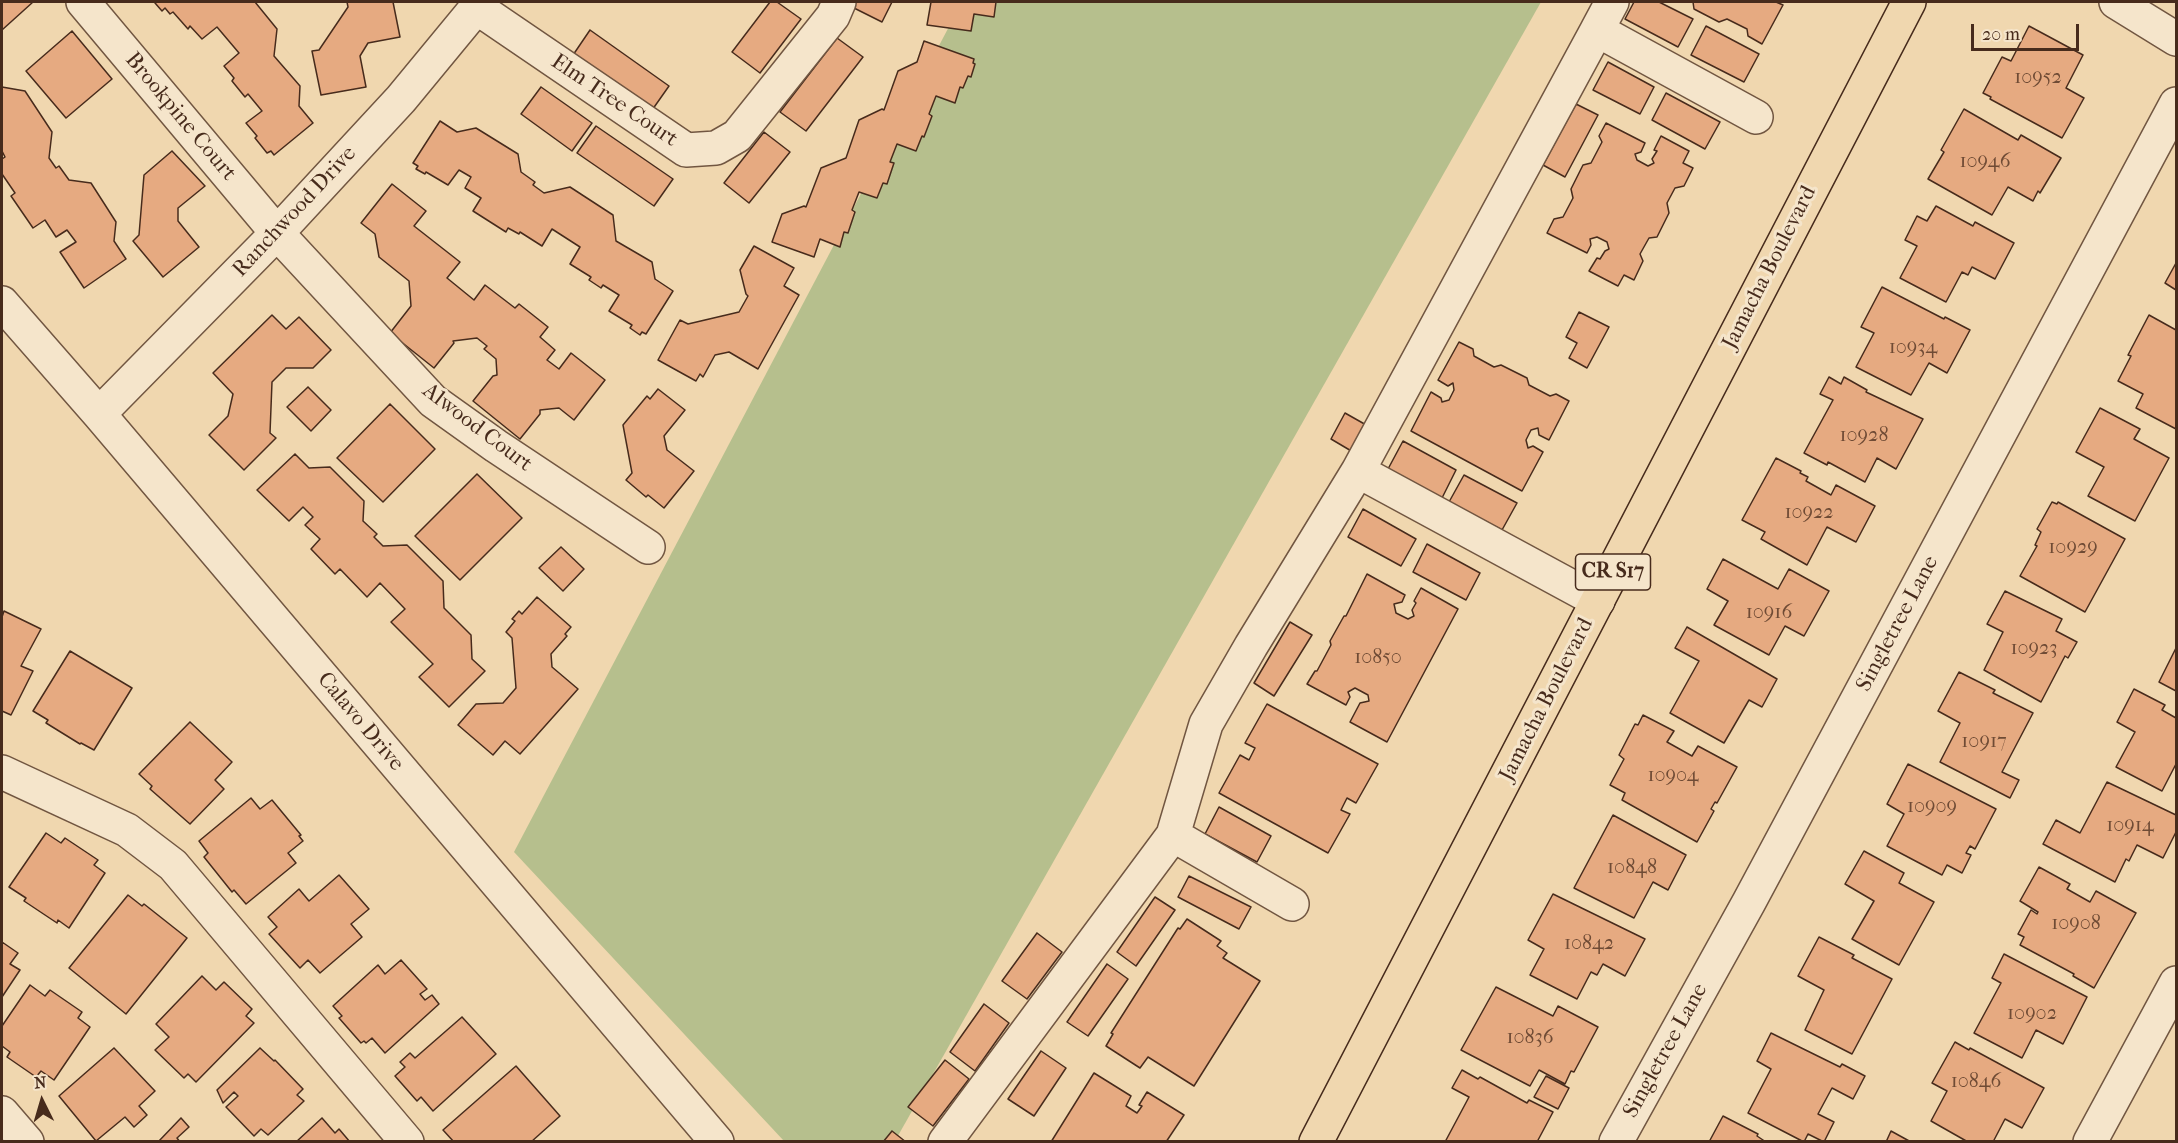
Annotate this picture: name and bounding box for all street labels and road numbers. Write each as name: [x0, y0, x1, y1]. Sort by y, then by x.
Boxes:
street label: Brookpine Court: [119, 48, 241, 186]
street label: Elm Tree Court: [546, 49, 682, 153]
street label: Ranchwood Drive: [228, 141, 362, 283]
street label: Jamacha Boulevard: [1717, 182, 1823, 354]
street label: Alwood Court: [417, 378, 537, 478]
street label: Singletree Lane: [1851, 552, 1945, 696]
road number: CR S17: [1576, 554, 1650, 590]
street label: Jamacha Boulevard: [1494, 614, 1600, 786]
street label: Calavo Drive: [311, 667, 409, 777]
street label: Singletree Lane: [1618, 979, 1714, 1123]

